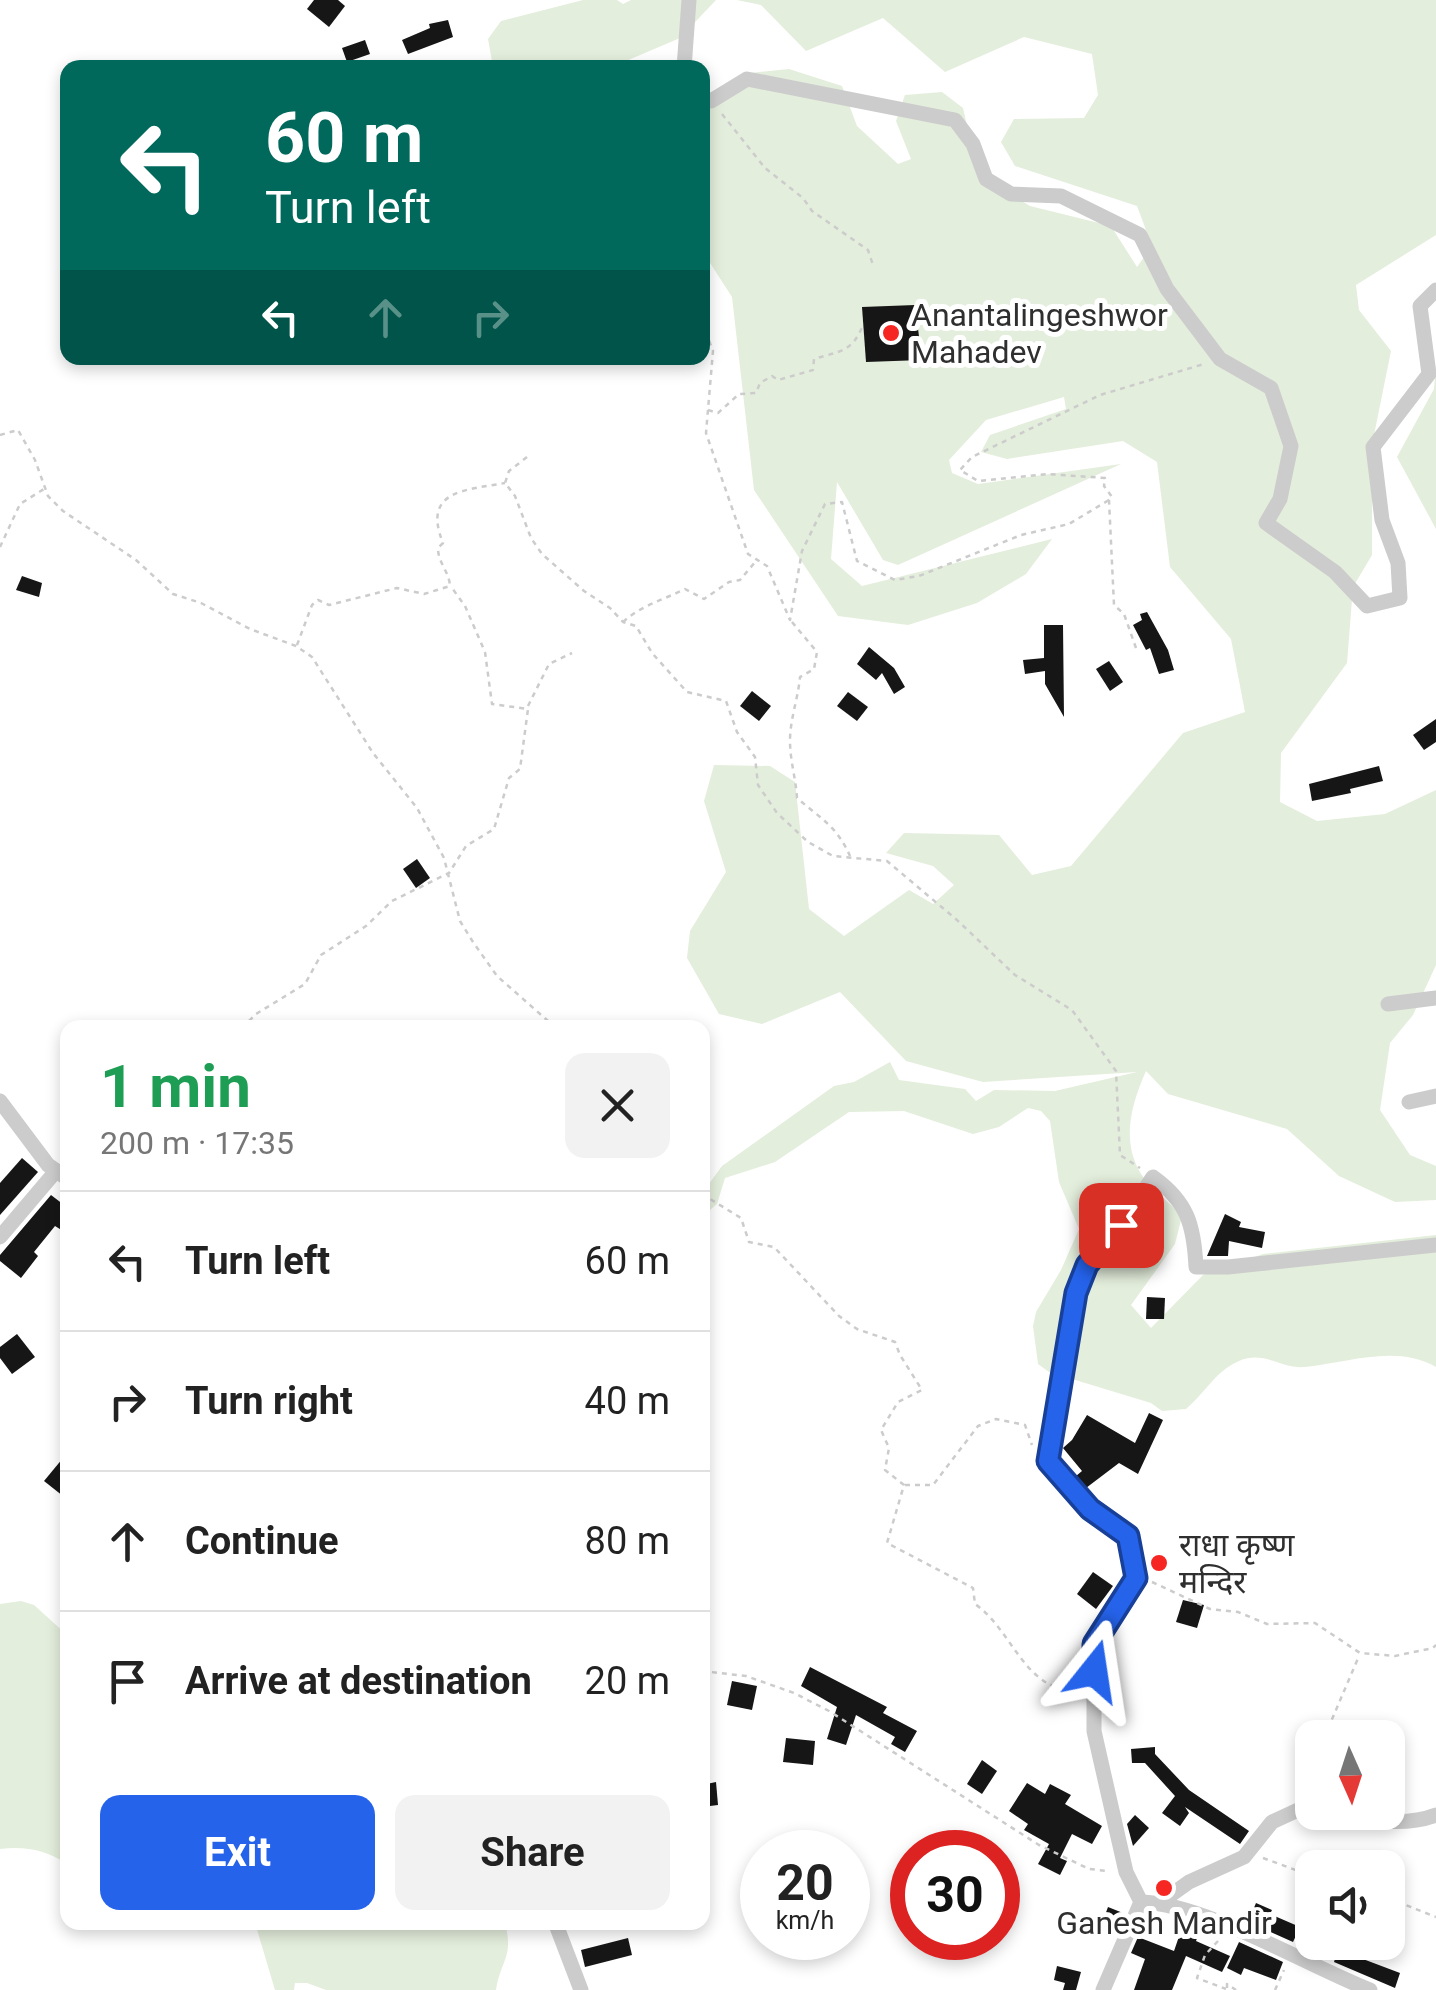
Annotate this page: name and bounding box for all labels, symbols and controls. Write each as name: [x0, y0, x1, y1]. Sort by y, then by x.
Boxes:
text: 60 m: [265, 97, 423, 179]
icon: left: [100, 100, 230, 230]
text: Turn left: [265, 181, 431, 234]
icon: left: [253, 290, 308, 345]
icon: ahead: [358, 290, 413, 345]
icon: right: [463, 290, 518, 345]
place label: Anantalingeshwor Mahadev: [911, 296, 1168, 371]
marker: Anantalingeshwor Mahadev: [880, 322, 902, 344]
text: 1 min: [100, 1051, 251, 1122]
button: close: [565, 1053, 670, 1158]
text: 200 m · 17:35: [100, 1124, 294, 1162]
pin: [1079, 1183, 1164, 1268]
icon: arrive: [1094, 1198, 1149, 1253]
icon: left: [100, 1234, 155, 1289]
text: Turn left: [185, 1239, 330, 1283]
text: 60 m: [585, 1239, 670, 1283]
icon: right: [100, 1374, 155, 1429]
text: Turn right: [185, 1379, 353, 1423]
text: 40 m: [585, 1379, 670, 1423]
icon: ahead: [100, 1514, 155, 1569]
text: Continue: [185, 1519, 339, 1563]
text: 80 m: [585, 1519, 670, 1563]
place label: राधा कृष्ण मन्दिर: [1179, 1526, 1295, 1601]
marker: राधा कृष्ण मन्दिर: [1148, 1552, 1170, 1574]
position arrow: [1042, 1619, 1146, 1723]
icon: arrive: [100, 1654, 155, 1709]
text: Arrive at destination: [185, 1659, 532, 1703]
text: 20 m: [585, 1659, 670, 1703]
north arrow: [1295, 1720, 1405, 1830]
map controls: [1295, 1720, 1405, 1960]
button: Exit: [100, 1795, 375, 1910]
button: Share: [395, 1795, 670, 1910]
speed limit sign: 30: [890, 1830, 1020, 1960]
button: sound: [1295, 1850, 1405, 1960]
text: 20: [776, 1854, 834, 1912]
marker: Ganesh Mandir: [1153, 1877, 1175, 1899]
place label: Ganesh Mandir: [1056, 1904, 1272, 1942]
text: km/h: [776, 1906, 834, 1935]

